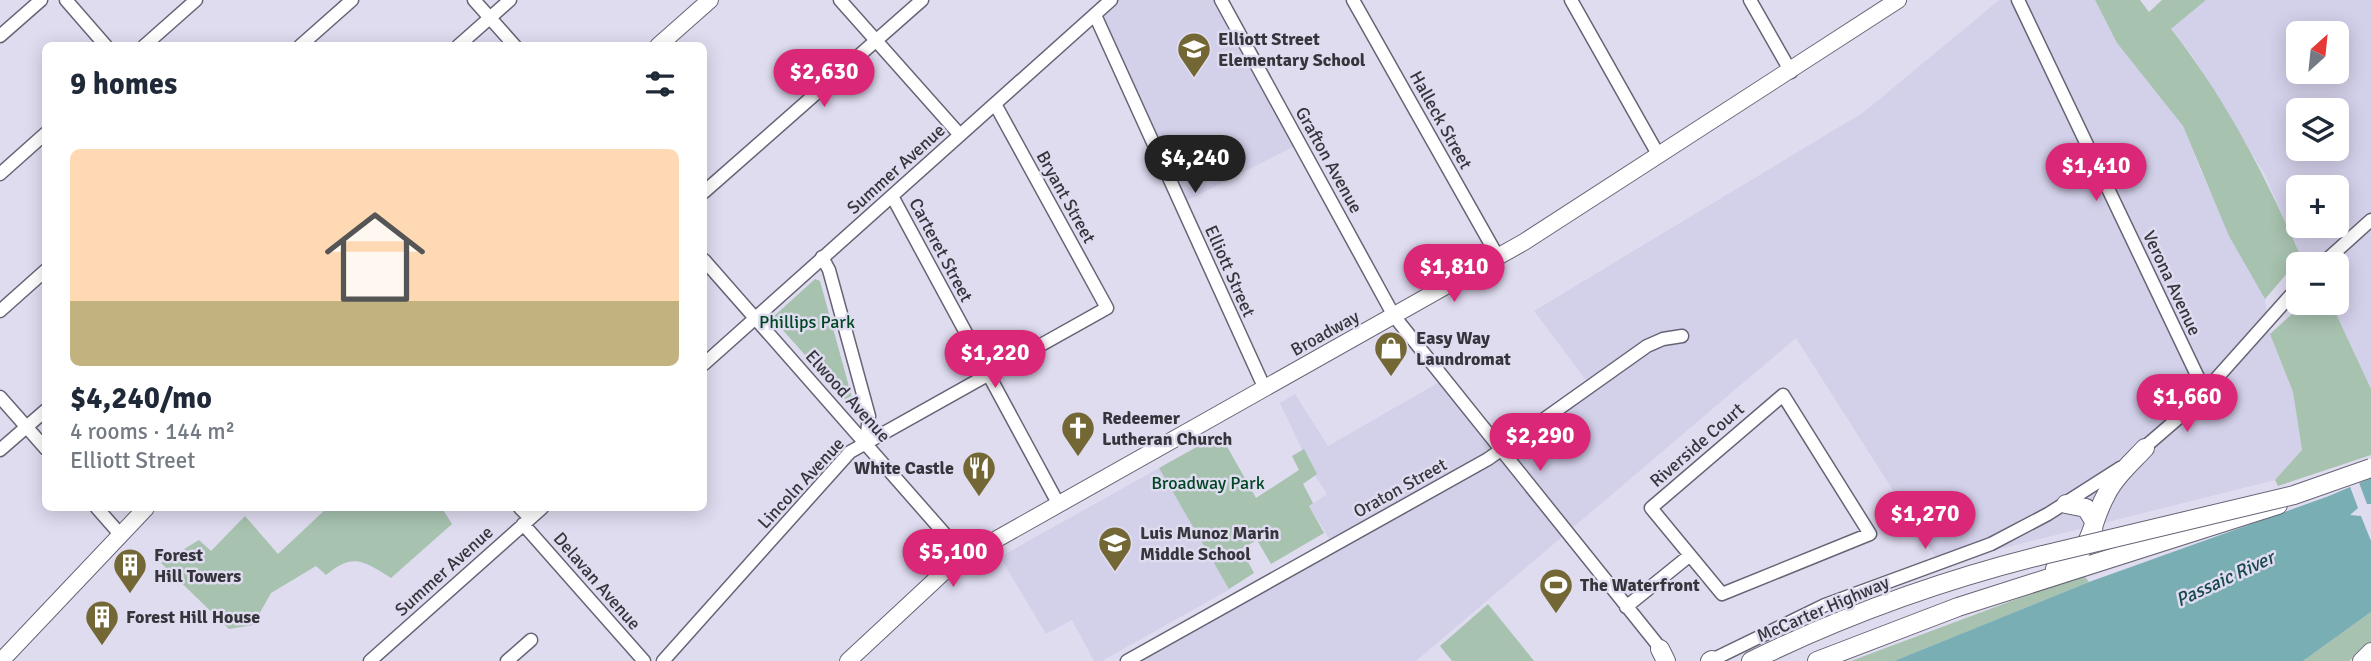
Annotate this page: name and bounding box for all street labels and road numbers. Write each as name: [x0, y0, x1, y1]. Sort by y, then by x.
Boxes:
street label: Halleck Street: [1405, 67, 1477, 173]
street label: Grafton Avenue: [1291, 103, 1367, 217]
street label: Summer Avenue: [842, 119, 950, 219]
street label: Bryant Street: [1032, 147, 1100, 247]
street label: Carteret Street: [904, 194, 978, 306]
street label: Elliott Street: [1200, 222, 1260, 320]
street label: Verona Avenue: [2138, 227, 2206, 339]
street label: Broadway: [1287, 305, 1364, 361]
street label: Elwood Avenue: [801, 345, 895, 447]
street label: Riverside Court: [1645, 398, 1749, 492]
street label: Lincoln Avenue: [753, 433, 849, 533]
street label: Oraton Street: [1349, 453, 1451, 523]
street label: Summer Avenue: [390, 521, 498, 621]
street label: Delavan Avenue: [549, 528, 645, 634]
street label: McCarter Highway: [1753, 571, 1893, 647]

